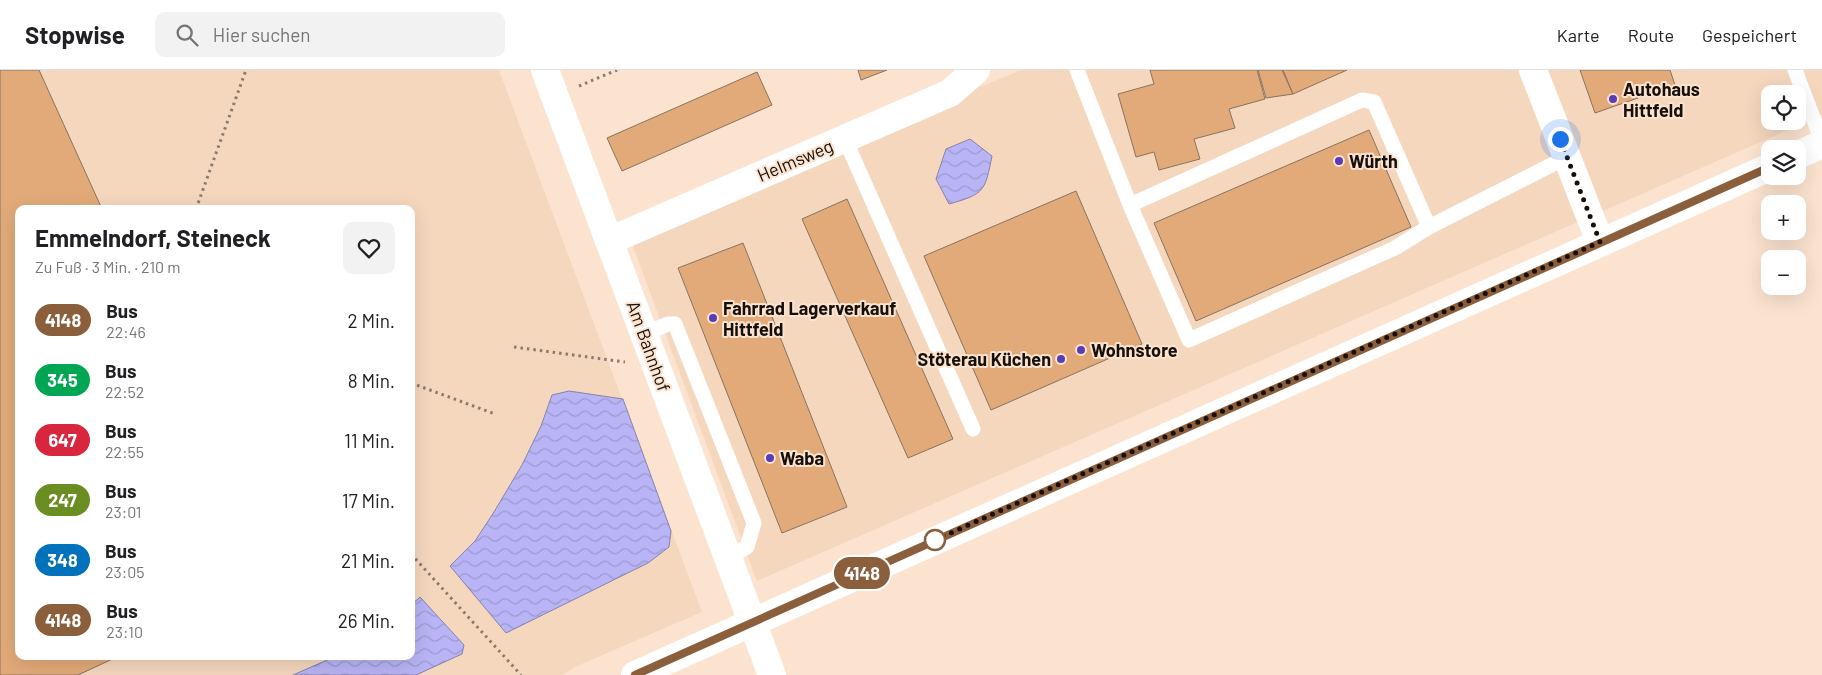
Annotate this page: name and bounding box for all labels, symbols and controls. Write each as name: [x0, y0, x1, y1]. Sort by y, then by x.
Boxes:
search box: [155, 12, 505, 57]
text: Stopwise: [25, 20, 125, 49]
icon: search: [173, 21, 201, 49]
text: Hier suchen: [213, 23, 311, 46]
text: Karte: [1557, 24, 1600, 46]
text: Route: [1628, 24, 1674, 46]
text: Gespeichert: [1702, 24, 1797, 46]
place label: Autohaus Hittfeld: [1623, 78, 1700, 121]
map controls: [1761, 85, 1806, 295]
button: locate: [1761, 85, 1806, 130]
marker: Autohaus Hittfeld: [1607, 93, 1619, 105]
your location: [1548, 127, 1573, 152]
street label: Helmsweg: [754, 134, 836, 186]
button: layers: [1761, 140, 1806, 185]
place label: Würth: [1349, 150, 1398, 172]
marker: Würth: [1333, 155, 1345, 167]
button: +: [1761, 195, 1806, 240]
button: heart: [343, 222, 395, 274]
text: Emmelndorf, Steineck: [35, 223, 271, 252]
button: −: [1761, 250, 1806, 295]
text: Zu Fuß · 3 Min. · 210 m: [35, 257, 181, 276]
place label: Fahrrad Lagerverkauf Hittfeld: [723, 297, 896, 340]
street label: Am Bahnhof: [622, 298, 676, 394]
text: Bus: [106, 299, 138, 322]
text: 4148: [45, 309, 81, 331]
text: 2 Min.: [347, 309, 395, 332]
marker: Fahrrad Lagerverkauf Hittfeld: [707, 312, 719, 324]
text: 22:46: [106, 322, 146, 341]
place label: Wohnstore: [1091, 339, 1178, 361]
marker: Wohnstore: [1075, 344, 1087, 356]
place label: Stöterau Küchen: [917, 348, 1051, 370]
marker: Stöterau Küchen: [1055, 353, 1067, 365]
text: Bus: [105, 359, 137, 382]
text: 345: [47, 369, 78, 391]
text: 8 Min.: [348, 369, 395, 392]
text: 22:52: [105, 382, 144, 401]
text: Bus: [105, 419, 137, 442]
text: 647: [48, 429, 77, 451]
text: 11 Min.: [344, 429, 395, 452]
text: 22:55: [105, 442, 144, 461]
place label: Waba: [780, 447, 824, 469]
marker: Waba: [764, 452, 776, 464]
text: Bus: [105, 479, 137, 502]
text: 247: [48, 489, 77, 511]
text: 17 Min.: [342, 489, 395, 512]
text: 23:01: [105, 502, 141, 521]
unlabelled marker: [924, 529, 946, 551]
text: Bus: [105, 539, 137, 562]
text: 348: [47, 549, 78, 571]
text: 21 Min.: [341, 549, 395, 572]
line badge: 4148: [827, 557, 897, 589]
text: 23:05: [105, 562, 144, 581]
text: 4148: [844, 562, 880, 584]
text: Bus: [106, 599, 138, 622]
text: 4148: [45, 609, 81, 631]
text: 26 Min.: [338, 609, 395, 632]
text: 23:10: [106, 622, 143, 641]

